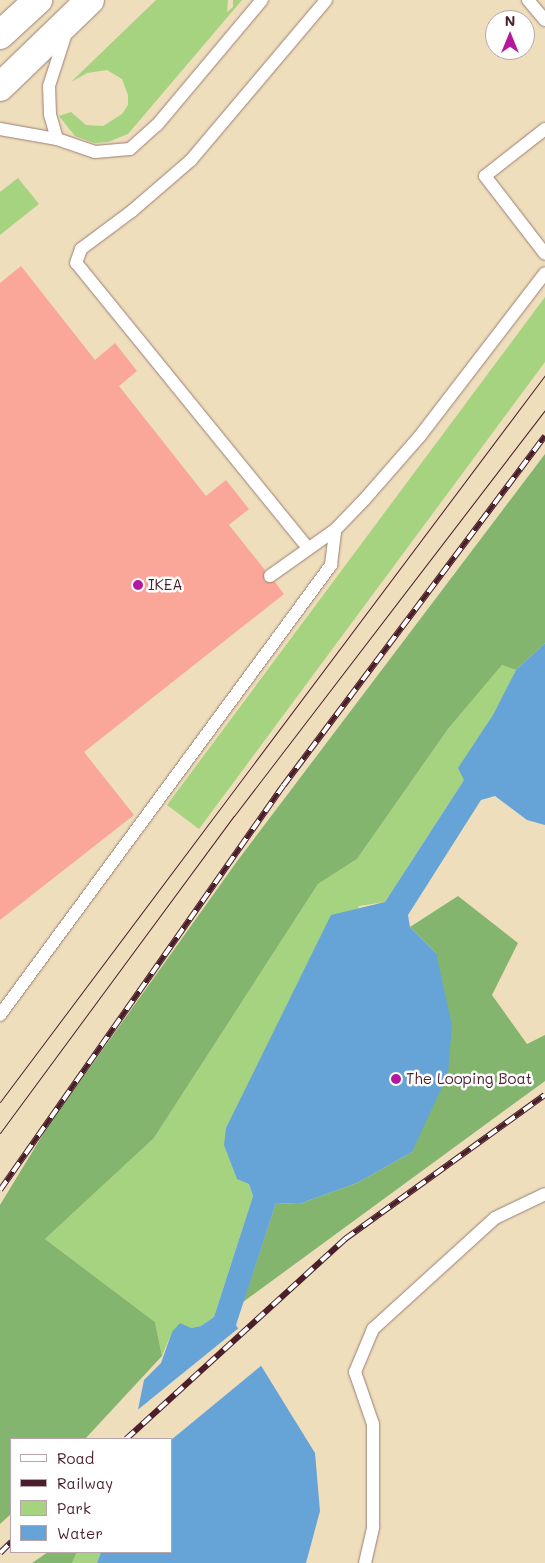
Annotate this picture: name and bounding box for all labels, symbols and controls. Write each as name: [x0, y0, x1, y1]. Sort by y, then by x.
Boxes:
north arrow: [485, 10, 535, 60]
text: N: [505, 11, 515, 30]
place label: IKEA: [148, 576, 183, 594]
marker: IKEA: [132, 579, 144, 591]
place label: The Looping Boat: [406, 1070, 532, 1088]
marker: The Looping Boat: [390, 1073, 402, 1085]
legend: [10, 1438, 172, 1553]
text: Road: [57, 1448, 94, 1468]
text: Railway: [57, 1473, 113, 1493]
text: Park: [57, 1498, 91, 1518]
text: Water: [57, 1523, 103, 1543]

